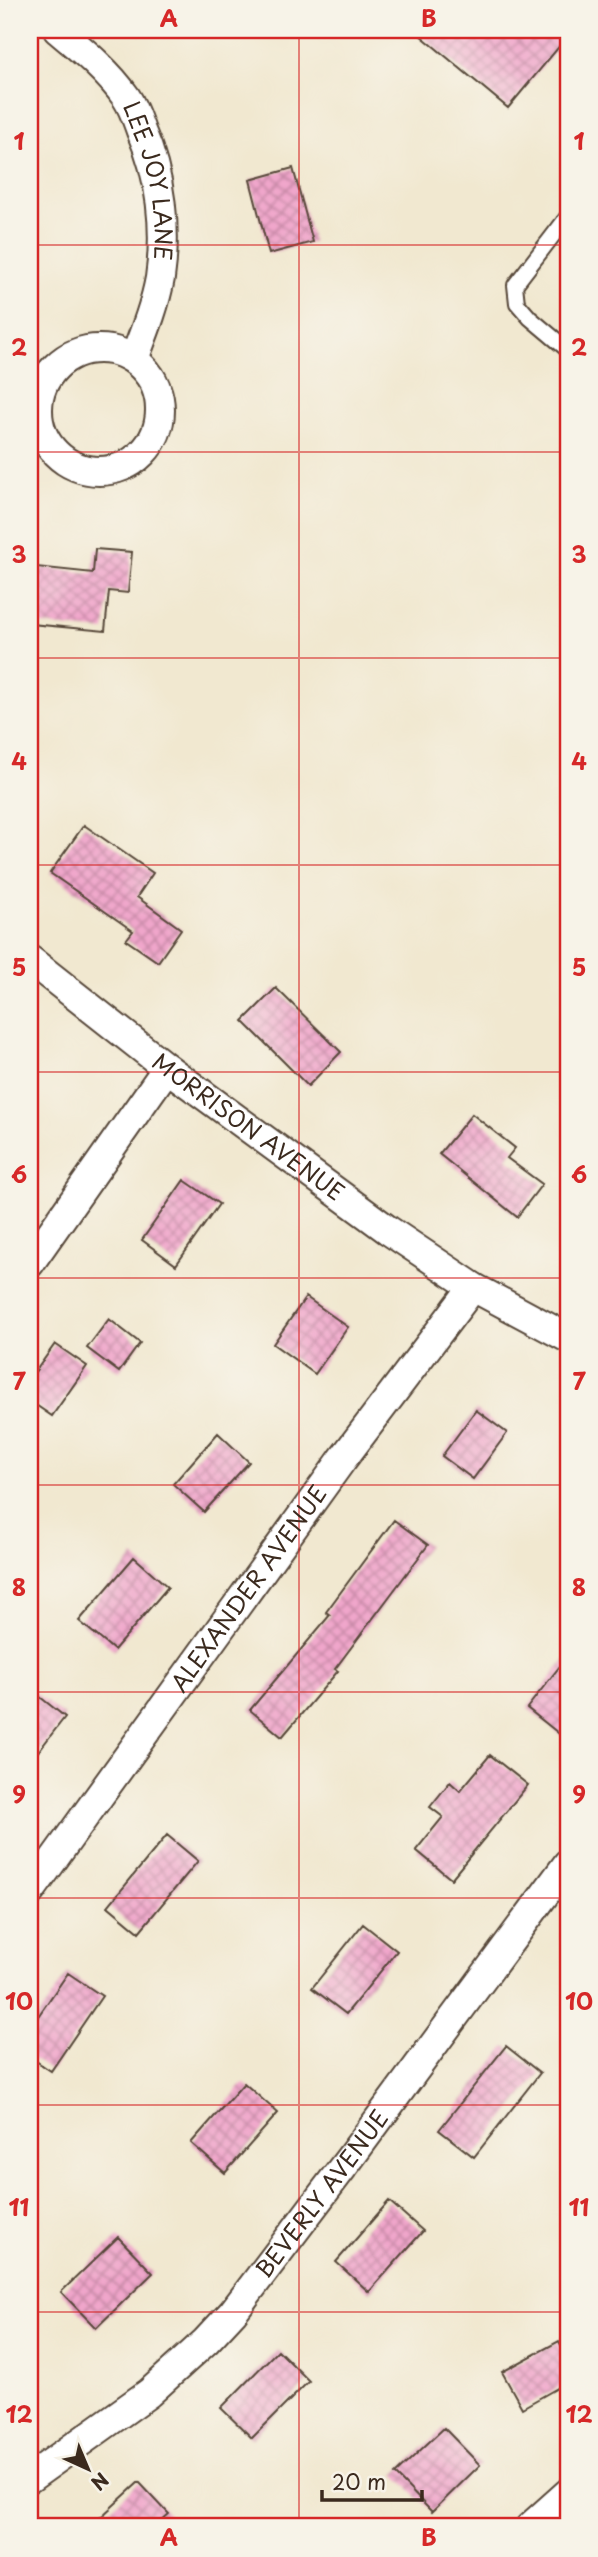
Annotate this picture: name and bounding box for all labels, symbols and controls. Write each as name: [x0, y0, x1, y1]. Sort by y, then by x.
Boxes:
text: A: [160, 0, 178, 35]
text: B: [421, 0, 437, 35]
street label: LEE JOY LANE: [115, 95, 182, 261]
text: 1: [14, 123, 25, 158]
text: 1: [574, 123, 585, 158]
text: 2: [11, 329, 27, 364]
text: 2: [571, 329, 587, 364]
text: 3: [11, 536, 27, 571]
text: 3: [571, 536, 587, 571]
text: 4: [11, 743, 27, 778]
text: 4: [571, 743, 587, 778]
text: 5: [12, 949, 26, 984]
text: 5: [572, 949, 586, 984]
street label: MORRISON AVENUE: [145, 1044, 352, 1209]
text: 6: [11, 1156, 27, 1191]
text: 6: [571, 1156, 587, 1191]
text: 7: [12, 1363, 26, 1398]
text: 7: [572, 1363, 586, 1398]
street label: ALEXANDER AVENUE: [161, 1477, 334, 1699]
text: 8: [12, 1569, 26, 1604]
text: 8: [572, 1569, 586, 1604]
text: 9: [12, 1776, 26, 1811]
text: 9: [572, 1776, 586, 1811]
text: 10: [5, 1983, 33, 2018]
text: 10: [565, 1983, 593, 2018]
street label: BEVERLY AVENUE: [246, 2102, 396, 2285]
text: 11: [9, 2189, 30, 2224]
text: 11: [569, 2189, 590, 2224]
text: 12: [5, 2396, 33, 2431]
text: 12: [565, 2396, 593, 2431]
north arrow: [52, 2434, 122, 2504]
scale bar: [322, 2459, 421, 2503]
text: 20 m: [332, 2465, 386, 2497]
text: N: [85, 2467, 116, 2497]
text: A: [160, 2519, 178, 2554]
text: B: [421, 2519, 437, 2554]

